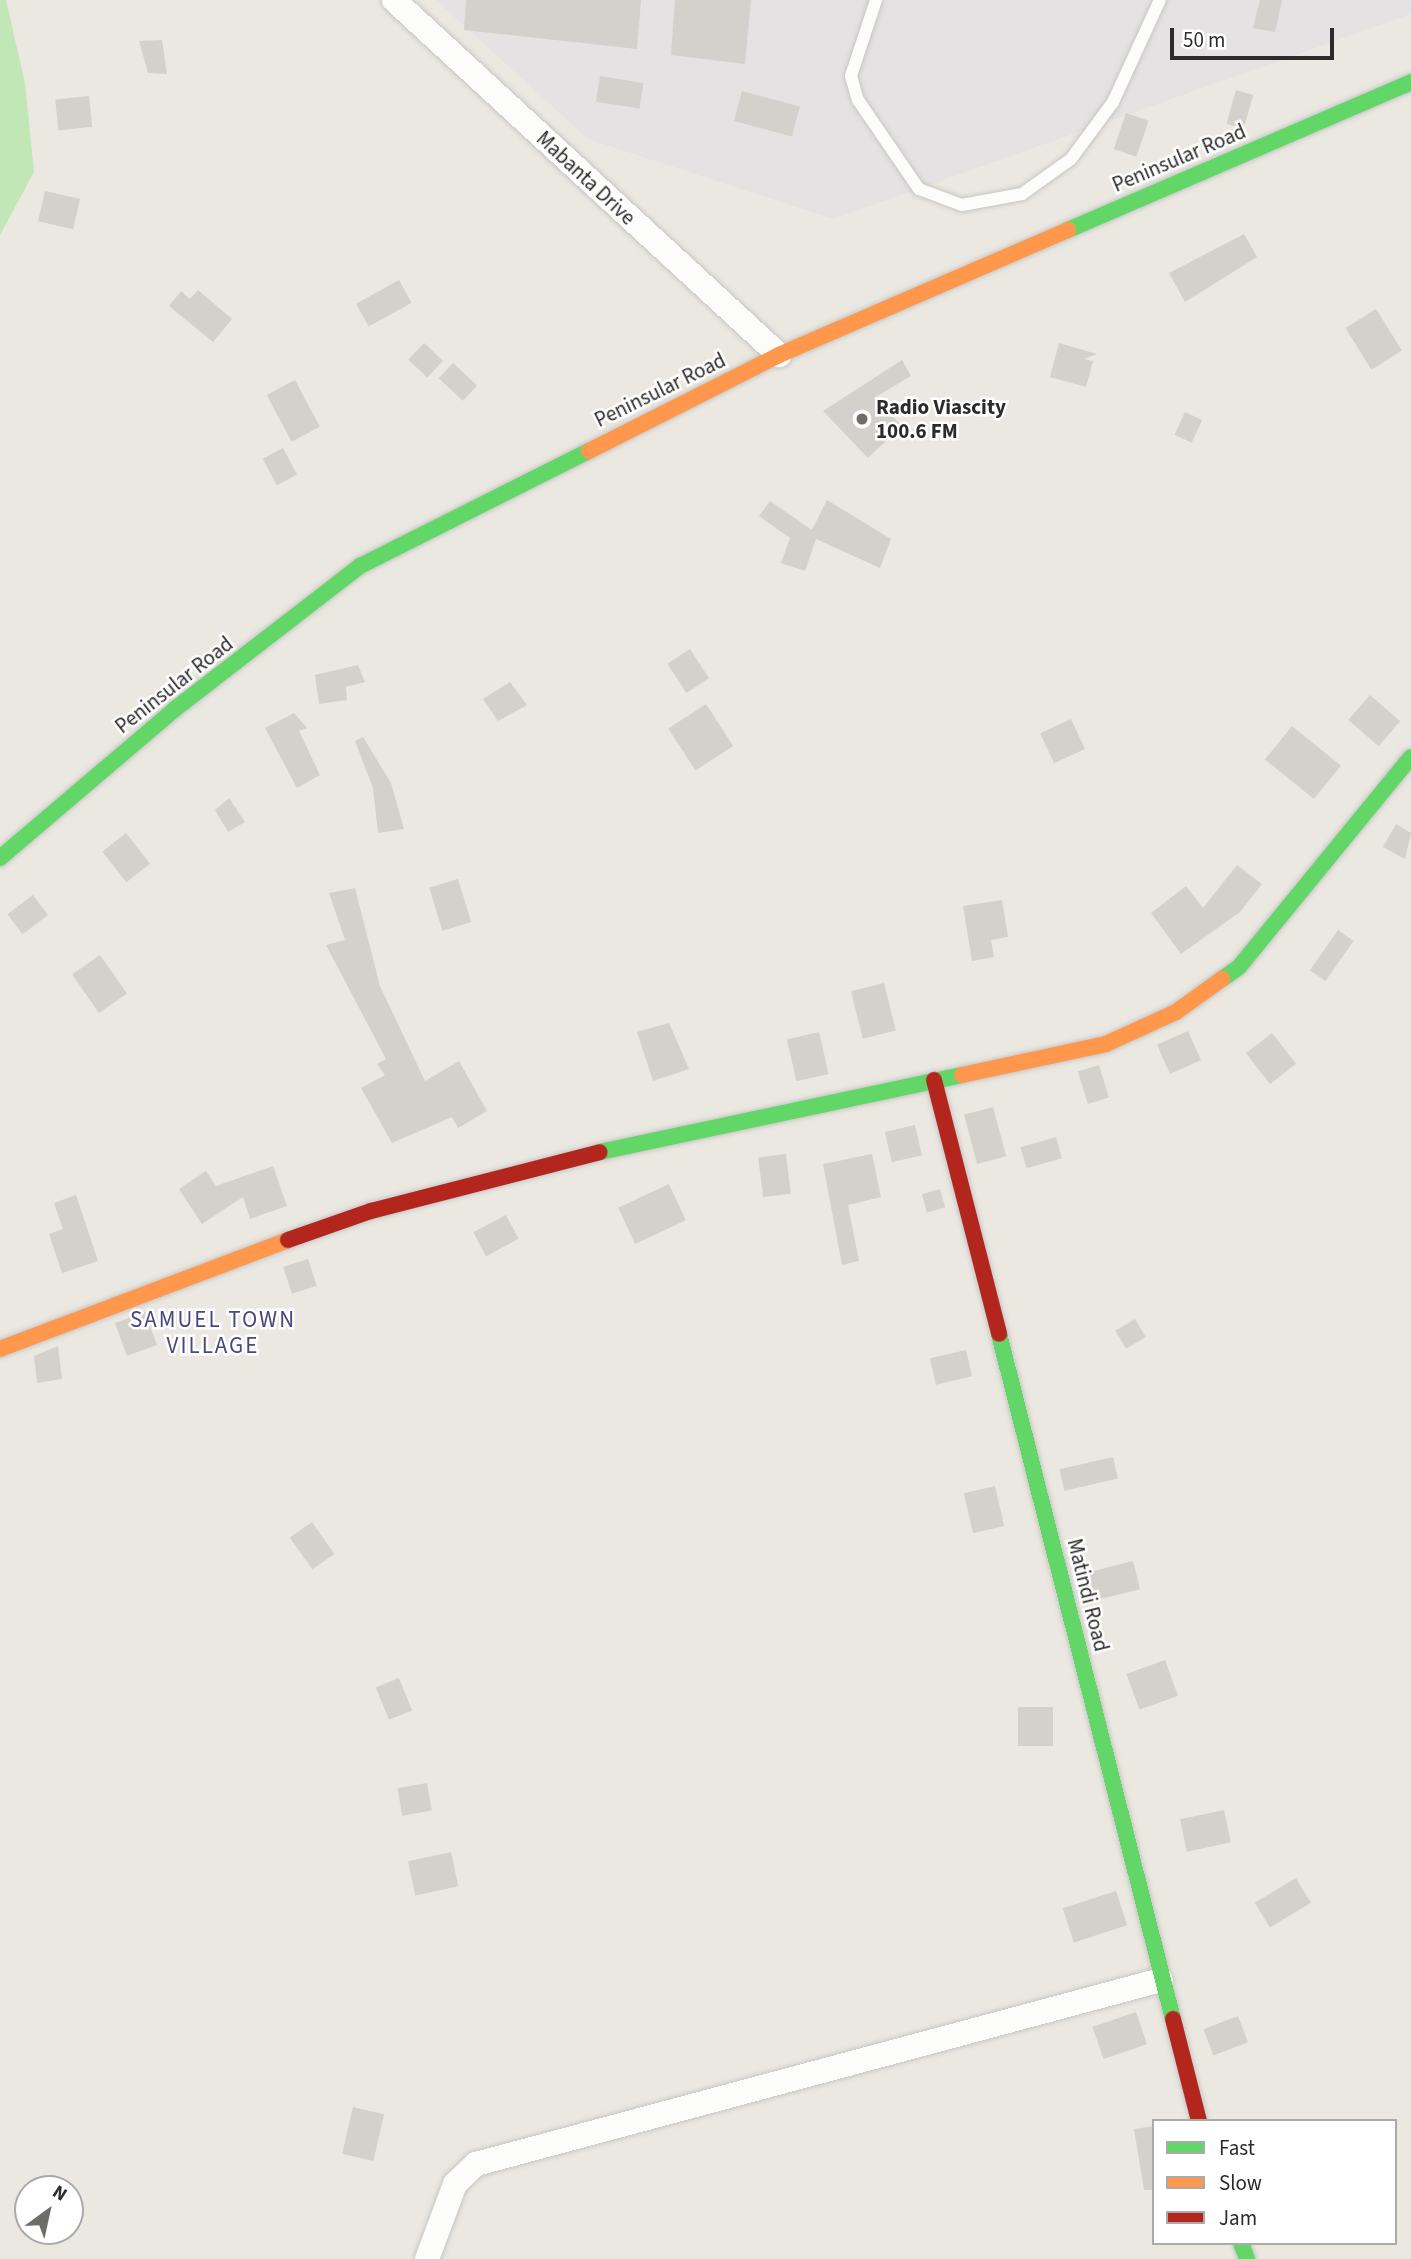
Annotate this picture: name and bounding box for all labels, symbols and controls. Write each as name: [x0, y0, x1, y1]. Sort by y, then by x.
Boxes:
scale bar: [1173, 14, 1338, 58]
text: 50 m: [1183, 25, 1225, 55]
street label: Peninsular Road: [1108, 119, 1250, 197]
street label: Mabanta Drive: [531, 126, 641, 230]
street label: Peninsular Road: [590, 347, 730, 433]
place label: Radio Viascity 100.6 FM: [876, 394, 1006, 444]
marker: Radio Viascity 100.6 FM: [854, 411, 870, 427]
street label: Peninsular Road: [110, 631, 238, 739]
district label: SAMUEL TOWN VILLAGE: [131, 1306, 295, 1360]
street label: Matindi Road: [1062, 1536, 1114, 1654]
legend: [1152, 2119, 1397, 2245]
text: Fast: [1219, 2133, 1255, 2163]
text: Slow: [1219, 2168, 1262, 2198]
north arrow: [14, 2175, 84, 2245]
text: N: [47, 2179, 72, 2208]
text: Jam: [1219, 2203, 1257, 2233]

